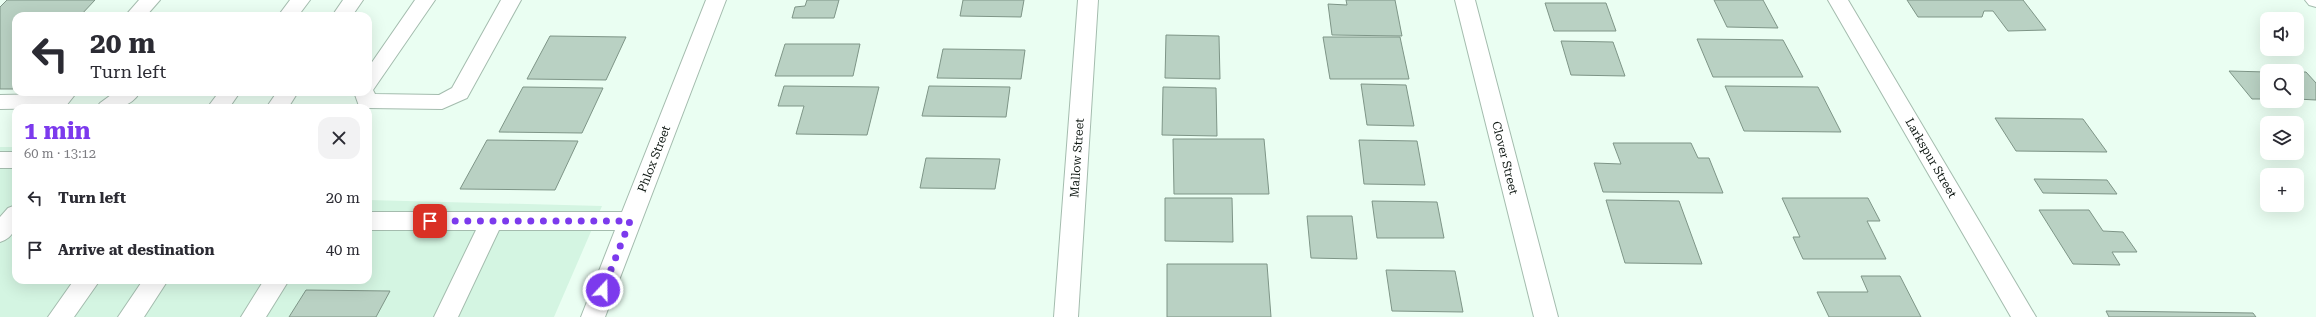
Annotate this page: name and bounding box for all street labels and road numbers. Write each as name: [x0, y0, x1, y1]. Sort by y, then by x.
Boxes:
street label: Larkspur Street: [1902, 116, 1960, 201]
street label: Mallow Street: [1067, 117, 1087, 198]
street label: Clover Street: [1489, 120, 1521, 197]
street label: Phlox Street: [635, 123, 673, 194]

